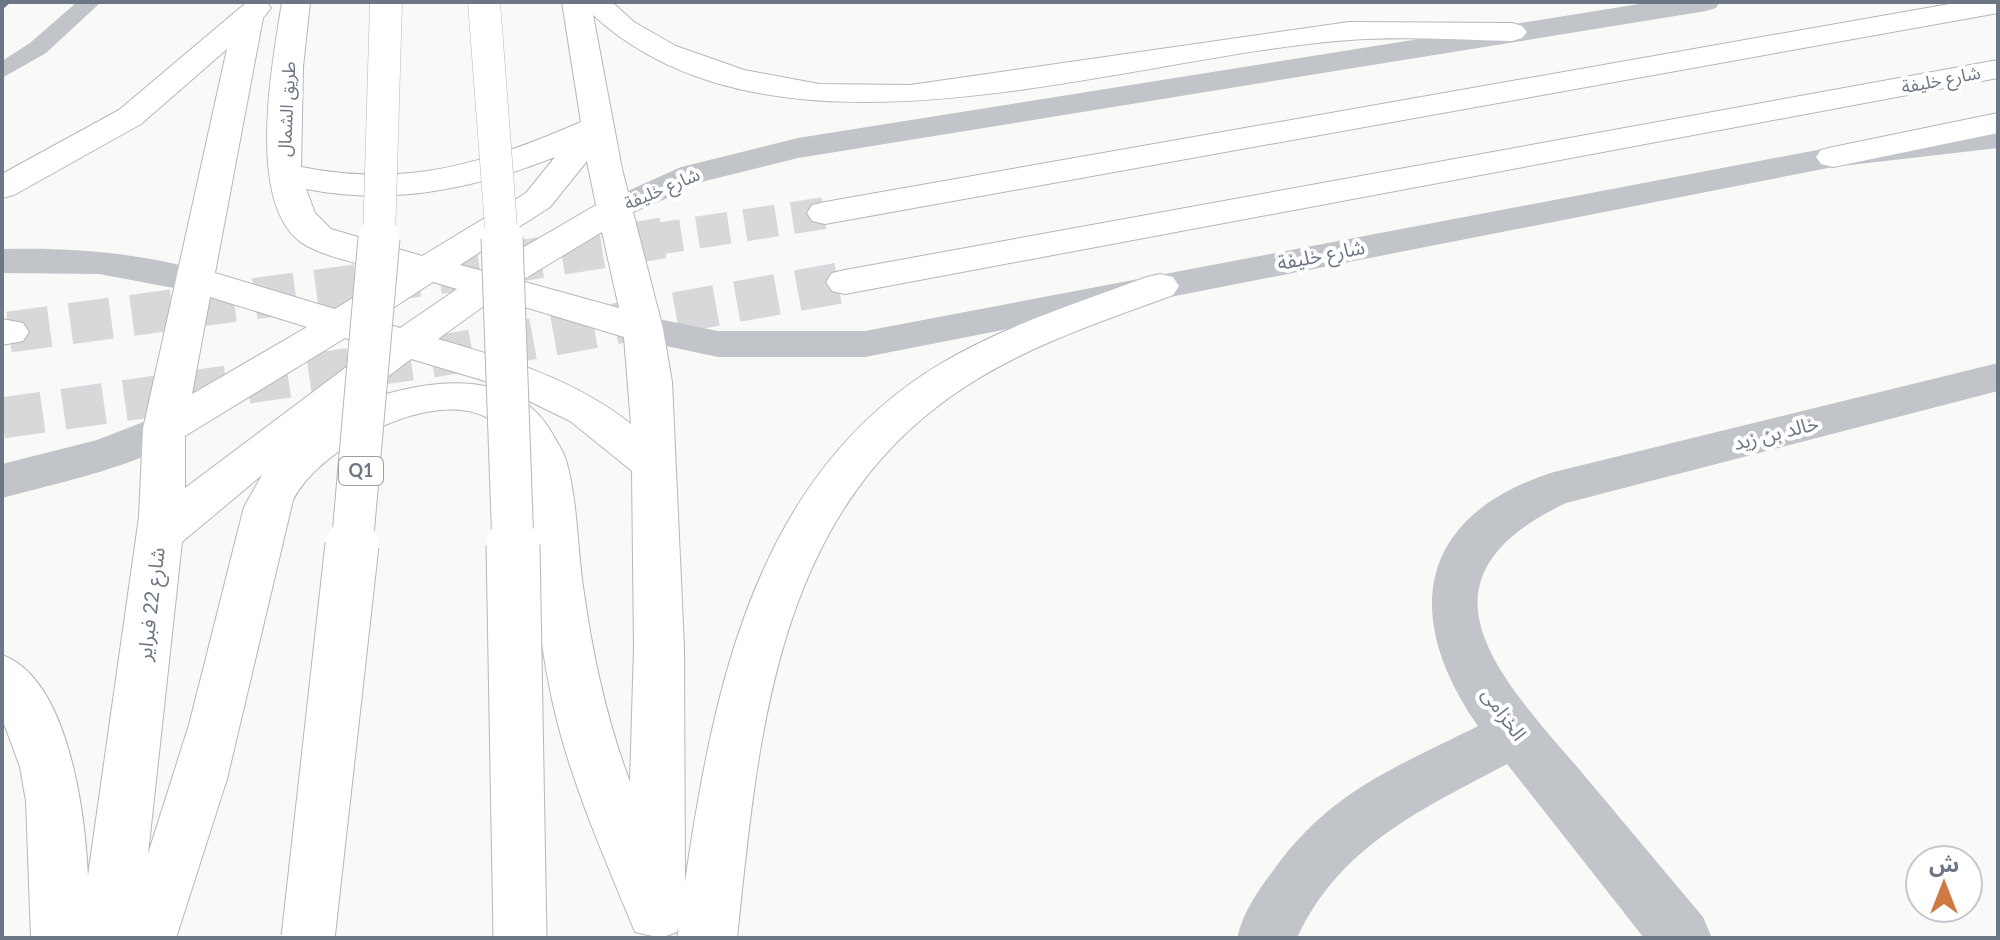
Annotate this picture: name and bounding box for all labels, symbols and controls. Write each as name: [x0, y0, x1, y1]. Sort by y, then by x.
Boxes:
street label: طريق الشمال: [273, 61, 300, 157]
street label: شارع خليفة: [1899, 61, 1983, 101]
street label: شارع خليفة: [620, 162, 704, 218]
street label: شارع خليفة: [1275, 234, 1368, 278]
street label: خالد بن زيد: [1731, 410, 1821, 455]
road number: Q1: [339, 457, 383, 485]
street label: شارع 22 فبراير: [131, 546, 173, 664]
street label: الخزامى: [1477, 682, 1532, 745]
north arrow: [1904, 844, 1984, 924]
text: ش: [1929, 850, 1959, 877]

